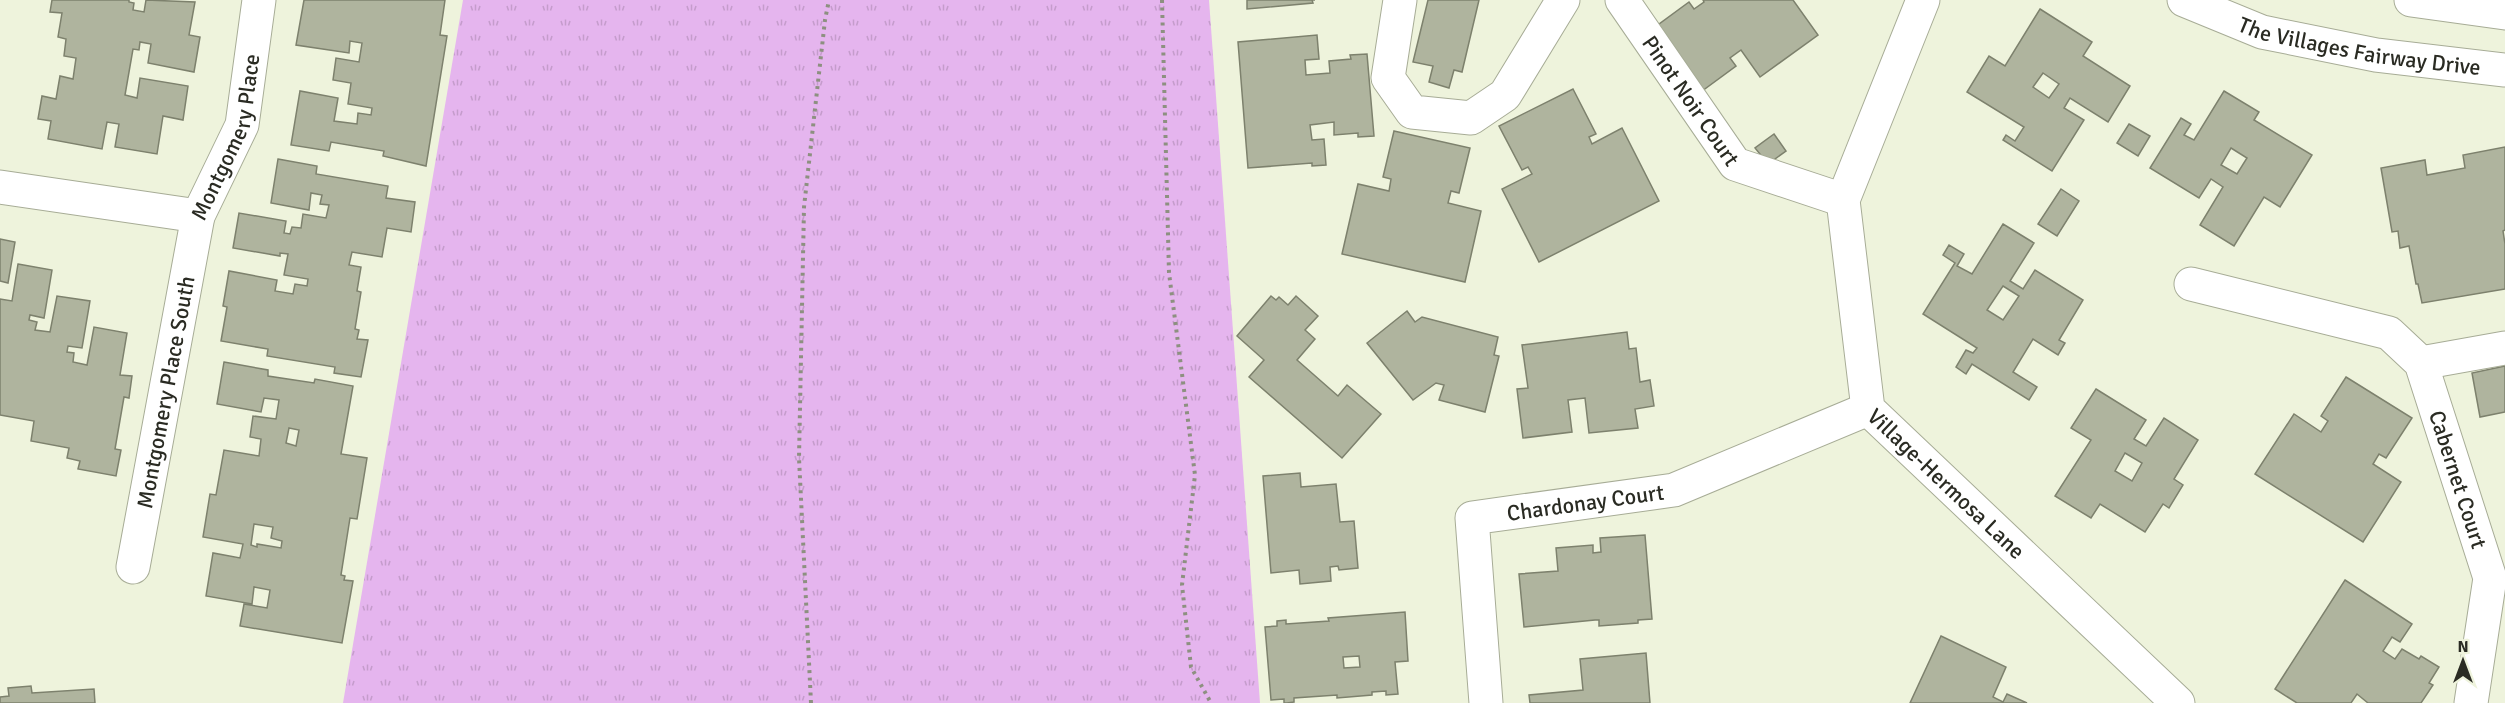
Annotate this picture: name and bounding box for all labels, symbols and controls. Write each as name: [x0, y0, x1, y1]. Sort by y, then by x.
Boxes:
street label: The Villages Fairway Drive: [2234, 11, 2482, 81]
street label: Pinot Noir Court: [1636, 30, 1745, 171]
street label: Montgomery Place: [185, 52, 266, 225]
street label: Montgomery Place South: [131, 274, 201, 510]
street label: Village-Hermosa Lane: [1862, 403, 2030, 565]
street label: Cabernet Court: [2423, 407, 2493, 552]
street label: Chardonay Court: [1505, 478, 1666, 527]
north arrow: [2433, 631, 2493, 691]
text: N: [2457, 637, 2469, 657]

